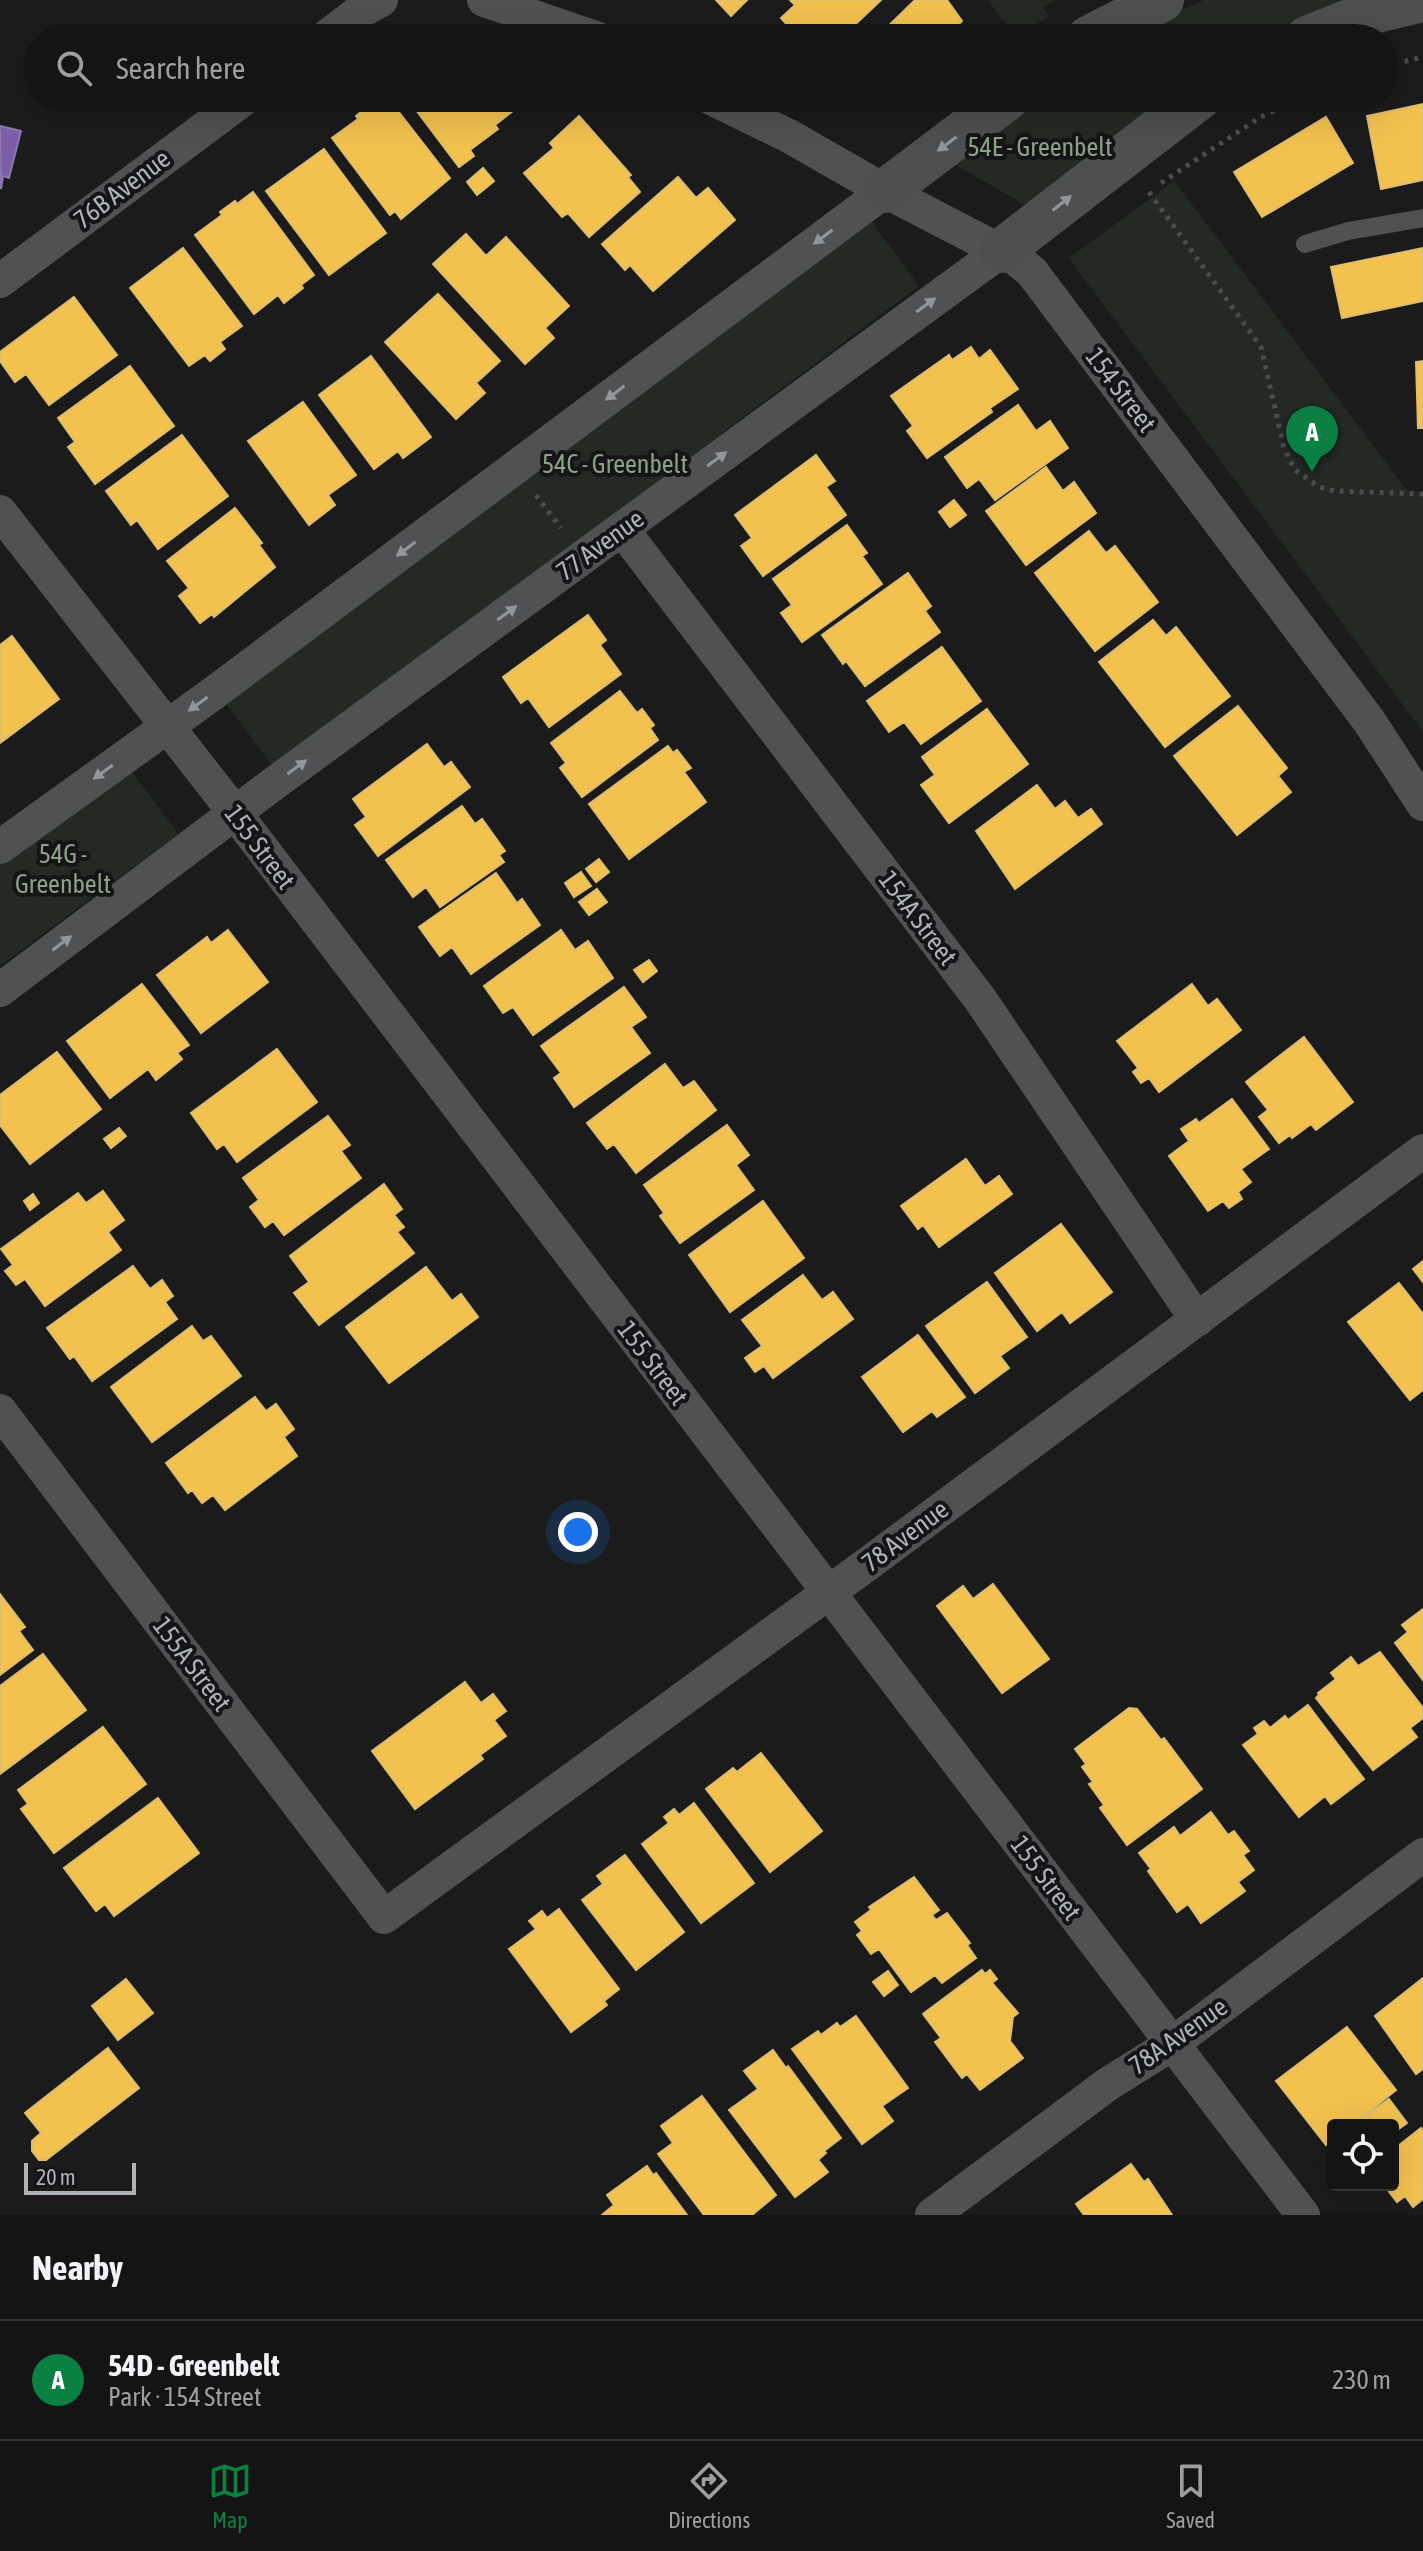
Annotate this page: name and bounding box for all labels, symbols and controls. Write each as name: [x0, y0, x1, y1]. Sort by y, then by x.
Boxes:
search box: [24, 24, 1399, 112]
icon: search: [52, 46, 96, 90]
text: Search here: [116, 51, 245, 85]
park label: 54E - Greenbelt: [967, 132, 1113, 162]
one-way arrow: [937, 136, 957, 152]
street label: 76B Avenue: [68, 143, 176, 235]
one-way arrow: [1052, 196, 1072, 212]
one-way arrow: [813, 229, 833, 245]
one-way arrow: [916, 298, 936, 314]
street label: 154 Street: [1080, 342, 1162, 438]
one-way arrow: [604, 385, 626, 401]
pin: A: [1286, 406, 1338, 472]
park label: 54C - Greenbelt: [542, 449, 688, 479]
one-way arrow: [706, 452, 727, 468]
street label: 77 Avenue: [551, 503, 649, 587]
one-way arrow: [396, 540, 417, 556]
one-way arrow: [497, 606, 517, 622]
one-way arrow: [188, 696, 209, 711]
one-way arrow: [287, 759, 307, 775]
one-way arrow: [93, 764, 114, 779]
street label: 155 Street: [219, 799, 301, 895]
park label: 54G - Greenbelt: [15, 839, 111, 899]
street label: 154A Street: [873, 865, 963, 971]
one-way arrow: [51, 935, 73, 951]
street label: 155 Street: [612, 1315, 694, 1411]
street label: 78 Avenue: [856, 1494, 954, 1578]
your location: [558, 1512, 598, 1552]
street label: 155A Street: [147, 1611, 237, 1717]
street label: 155 Street: [1005, 1830, 1087, 1926]
street label: 78A Avenue: [1123, 1991, 1233, 2081]
map controls: [1327, 2119, 1399, 2191]
button: locate: [1327, 2119, 1399, 2191]
scale bar: [24, 2159, 136, 2195]
text: 20 m: [36, 2164, 76, 2190]
text: Nearby: [32, 2248, 123, 2287]
text: 54D - Greenbelt: [108, 2348, 280, 2382]
text: A: [52, 2365, 64, 2395]
text: 230 m: [1332, 2365, 1391, 2395]
text: Park · 154 Street: [108, 2382, 261, 2412]
tab: Map: [208, 2459, 252, 2533]
tab: Directions: [668, 2459, 750, 2533]
tab: Saved: [1166, 2459, 1215, 2533]

